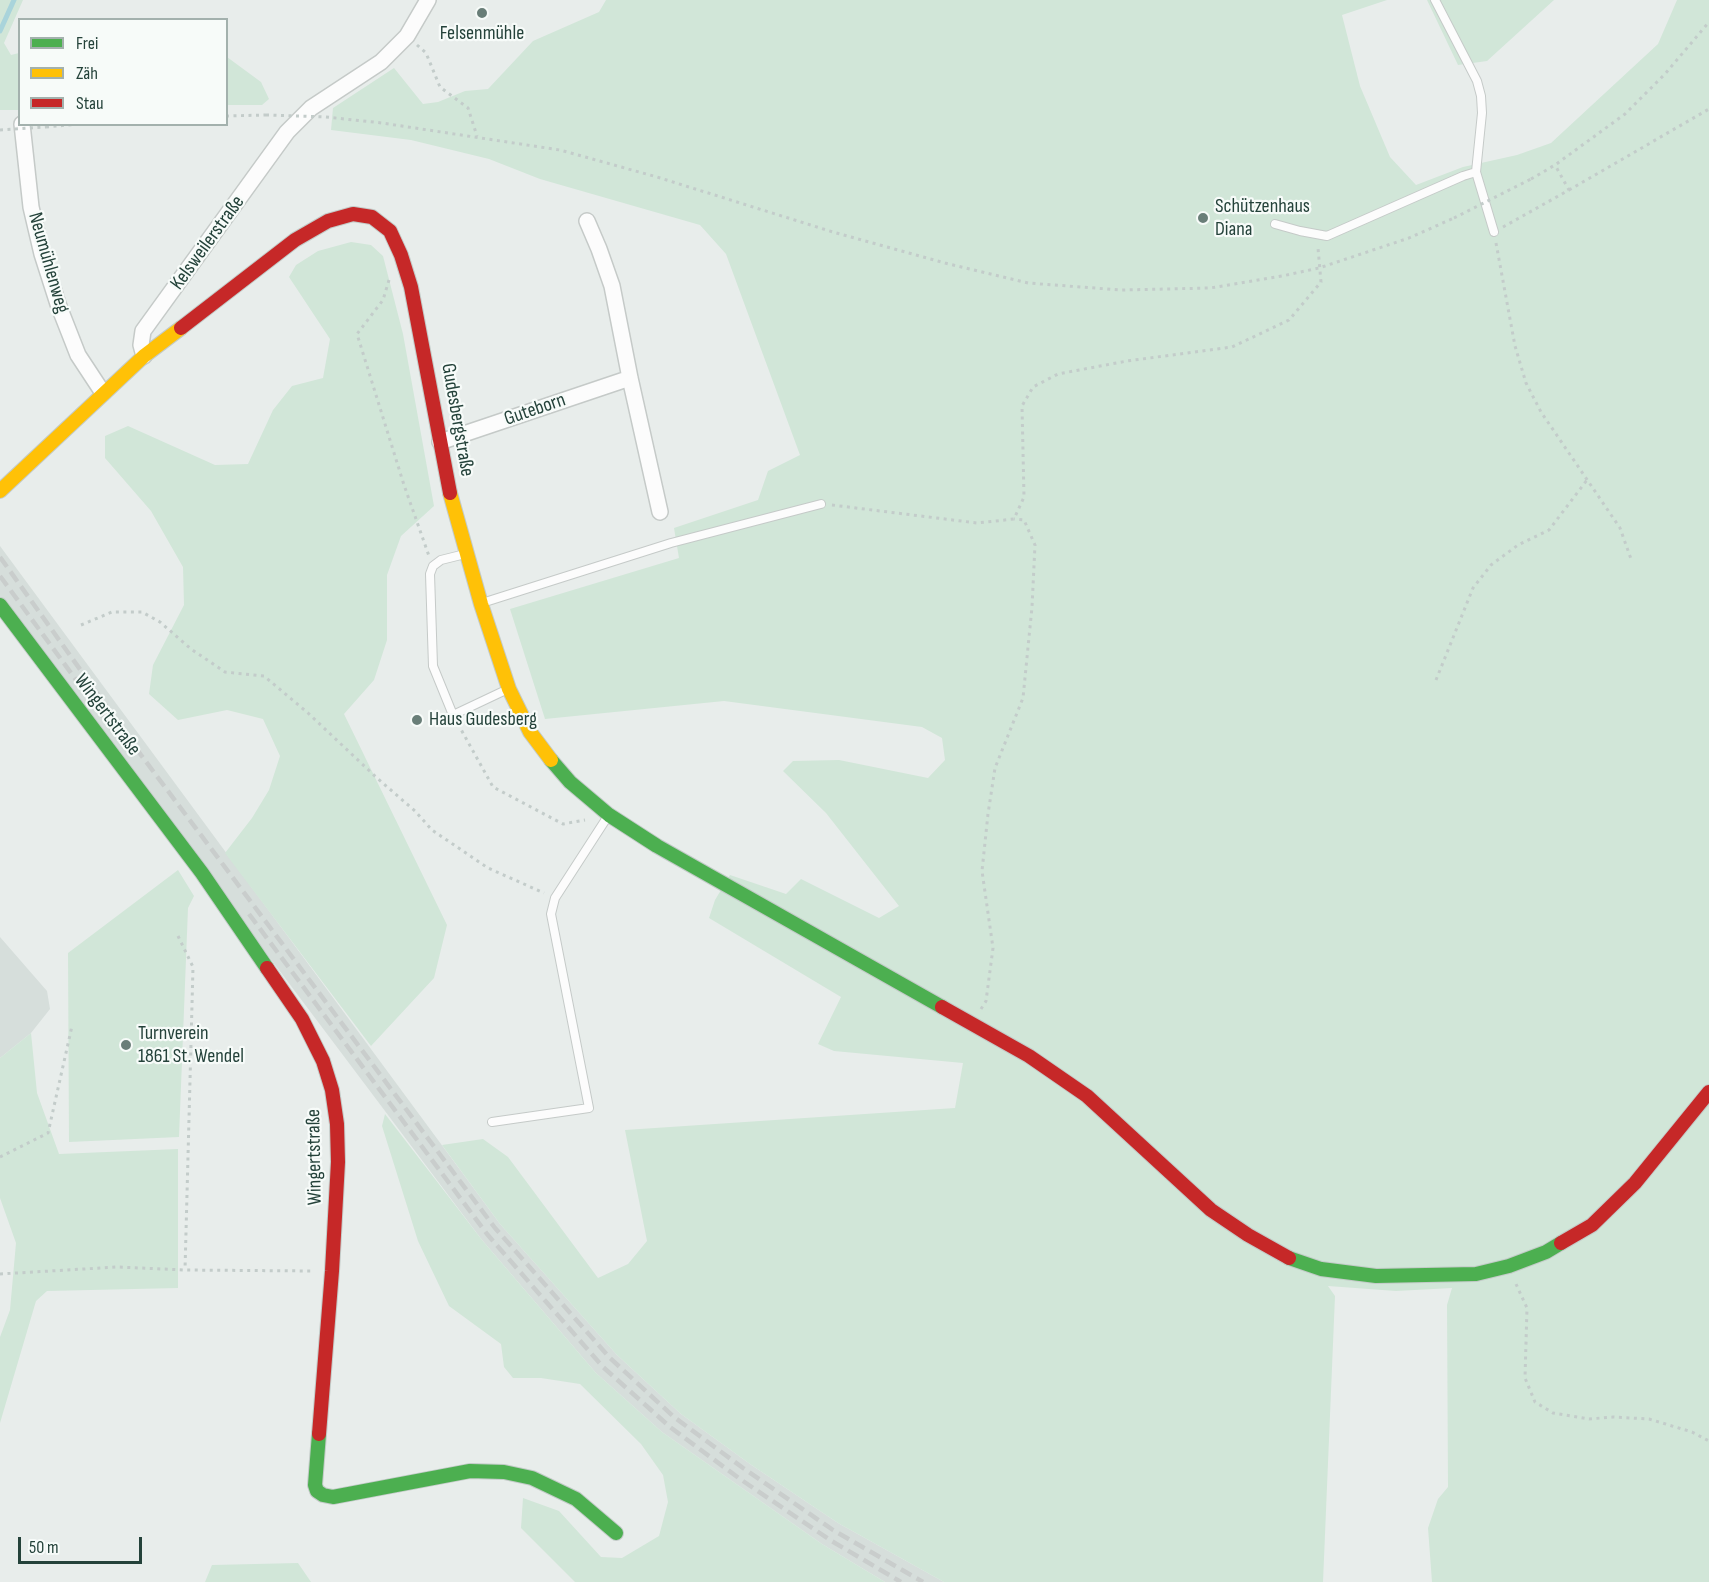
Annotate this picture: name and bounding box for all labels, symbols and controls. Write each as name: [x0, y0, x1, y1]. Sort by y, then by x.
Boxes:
marker: Felsenmühle: [475, 6, 489, 20]
legend: [18, 18, 228, 126]
place label: Felsenmühle: [440, 22, 524, 46]
text: Frei: [76, 33, 98, 54]
text: Zäh: [76, 63, 98, 84]
text: Stau: [76, 93, 104, 114]
street label: Kelsweilerstraße: [166, 191, 250, 295]
place label: Schützenhaus Diana: [1215, 195, 1310, 242]
street label: Neumühlenweg: [22, 210, 74, 316]
marker: Schützenhaus Diana: [1196, 211, 1210, 225]
street label: Gudesbergstraße: [435, 362, 479, 478]
street label: Guteborn: [501, 388, 569, 432]
street label: Wingertstraße: [69, 669, 145, 761]
place label: Haus Gudesberg: [429, 708, 537, 732]
marker: Haus Gudesberg: [410, 713, 424, 727]
place label: Turnverein 1861 St. Wendel: [138, 1022, 244, 1069]
marker: Turnverein 1861 St. Wendel: [119, 1038, 133, 1052]
street label: Wingertstraße: [302, 1109, 328, 1205]
scale bar: [21, 1525, 146, 1563]
text: 50 m: [29, 1537, 59, 1558]

